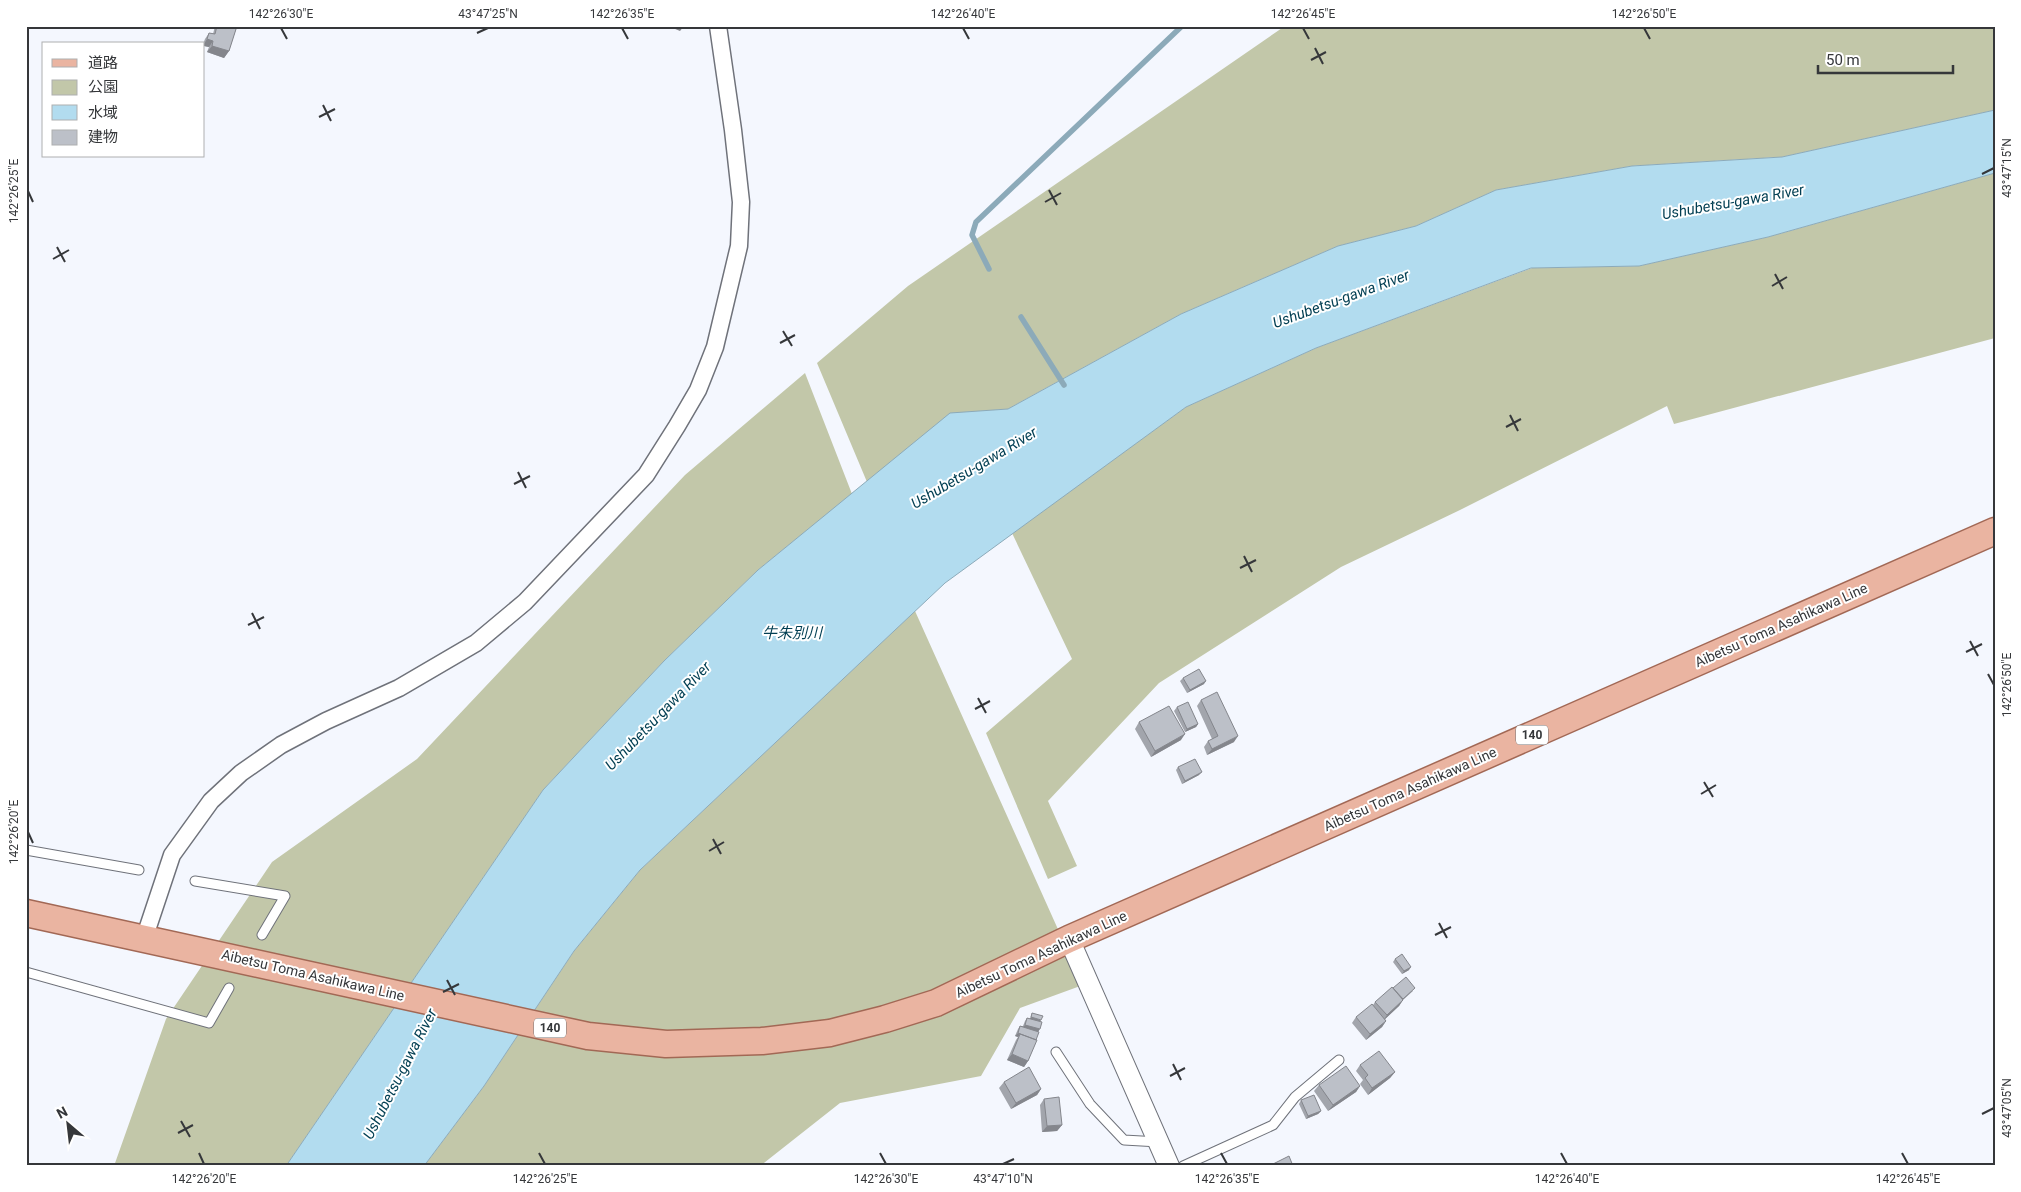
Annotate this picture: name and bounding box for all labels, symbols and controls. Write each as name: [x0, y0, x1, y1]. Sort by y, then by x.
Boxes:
text: 142°26'30"E: [249, 7, 313, 21]
text: 43°47'25"N: [458, 7, 518, 21]
text: 142°26'35"E: [590, 7, 654, 21]
text: 142°26'40"E: [931, 7, 995, 21]
text: 142°26'45"E: [1271, 7, 1335, 21]
text: 142°26'50"E: [1612, 7, 1676, 21]
legend: [42, 42, 205, 158]
scale bar: [1818, 42, 1954, 74]
text: 50 m: [1826, 51, 1860, 69]
text: 道路: [88, 54, 118, 72]
text: 公園: [88, 78, 118, 96]
text: 水域: [88, 104, 118, 122]
text: 建物: [88, 128, 118, 146]
text: 43°47'15"N: [2000, 138, 2014, 198]
text: 142°26'25"E: [7, 159, 21, 223]
water label: Ushubetsu-gawa River: [1661, 180, 1806, 223]
water label: Ushubetsu-gawa River: [1270, 266, 1413, 332]
water label: Ushubetsu-gawa River: [908, 423, 1041, 513]
street label: Aibetsu Toma Asahikawa Line: [1692, 580, 1870, 670]
water label: 牛朱別川: [762, 624, 824, 642]
text: 142°26'50"E: [2000, 653, 2014, 717]
water label: Ushubetsu-gawa River: [602, 657, 715, 774]
road number: 140: [1516, 726, 1548, 744]
street label: Aibetsu Toma Asahikawa Line: [1321, 744, 1499, 834]
text: 142°26'20"E: [7, 800, 21, 864]
street label: Aibetsu Toma Asahikawa Line: [953, 907, 1129, 1001]
street label: Aibetsu Toma Asahikawa Line: [220, 946, 406, 1004]
water label: Ushubetsu-gawa River: [359, 1005, 441, 1142]
road number: 140: [534, 1018, 566, 1038]
text: 43°47'05"N: [2000, 1078, 2014, 1138]
north arrow: [42, 1100, 92, 1150]
text: N: [54, 1103, 70, 1122]
text: 142°26'20"E: [172, 1172, 236, 1186]
text: 142°26'25"E: [513, 1172, 577, 1186]
text: 142°26'30"E: [854, 1172, 918, 1186]
text: 43°47'10"N: [973, 1172, 1033, 1186]
text: 142°26'35"E: [1195, 1172, 1259, 1186]
text: 142°26'40"E: [1535, 1172, 1599, 1186]
text: 142°26'45"E: [1876, 1172, 1940, 1186]

